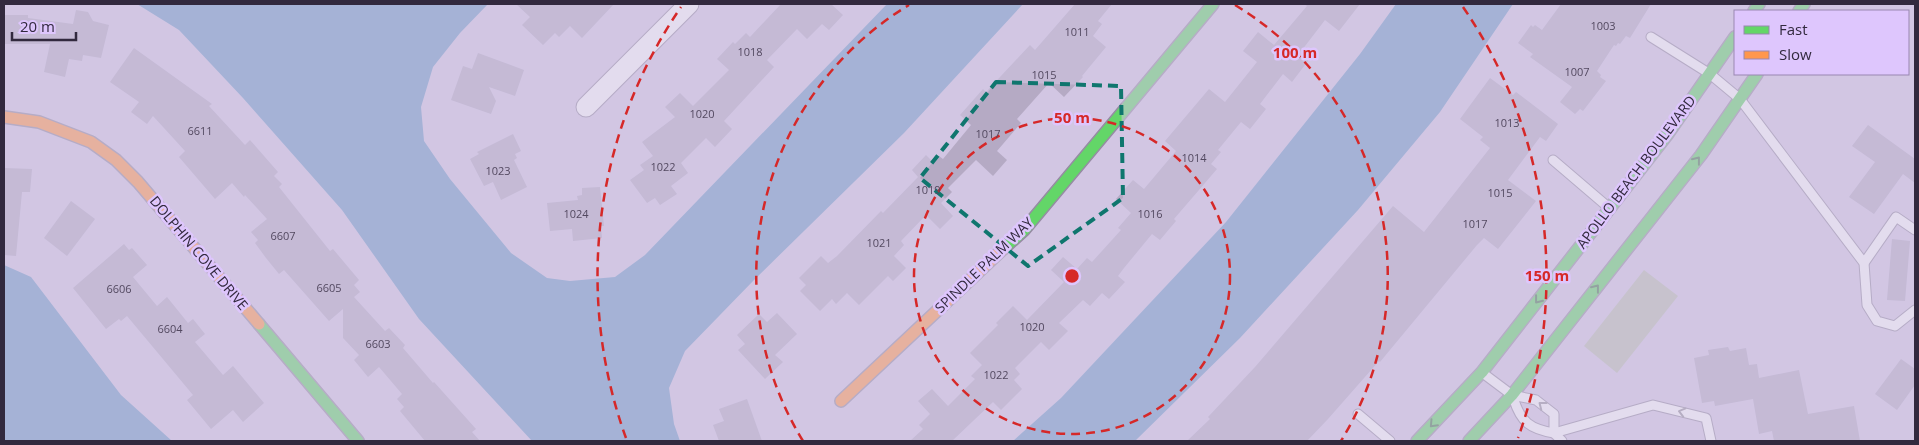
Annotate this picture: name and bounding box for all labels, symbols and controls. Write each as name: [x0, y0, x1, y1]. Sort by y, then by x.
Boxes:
scale bar: [12, 10, 76, 42]
legend: [1734, 10, 1909, 75]
text: 20 m: [20, 16, 55, 36]
house number: 1003: [1590, 18, 1616, 33]
text: Fast: [1779, 19, 1808, 39]
house number: 1011: [1064, 24, 1090, 39]
text: 100 m: [1273, 42, 1317, 62]
house number: 1018: [737, 44, 763, 59]
text: Slow: [1779, 44, 1812, 64]
house number: 1007: [1564, 64, 1590, 79]
house number: 1015: [1031, 67, 1057, 82]
street label: APOLLO BEACH BOULEVARD: [1572, 91, 1699, 252]
house number: 1020: [689, 106, 715, 121]
text: 50 m: [1054, 107, 1090, 127]
house number: 1013: [1494, 115, 1520, 130]
house number: 6611: [187, 123, 213, 138]
house number: 1017: [975, 126, 1001, 141]
house number: 1014: [1181, 150, 1207, 165]
one-way arrow: [1691, 157, 1699, 166]
house number: 1022: [650, 159, 676, 174]
house number: 1023: [485, 163, 511, 178]
house number: 1019: [915, 182, 941, 197]
house number: 1015: [1487, 185, 1513, 200]
street label: DOLPHIN COVE DRIVE: [146, 192, 253, 314]
house number: 1024: [563, 206, 589, 221]
house number: 1016: [1137, 206, 1163, 221]
street label: SPINDLE PALM WAY: [930, 213, 1037, 317]
house number: 1017: [1462, 216, 1488, 231]
house number: 6607: [270, 228, 296, 243]
house number: 1021: [866, 235, 892, 250]
text: 150 m: [1525, 265, 1569, 285]
centre of rings: [1063, 267, 1081, 285]
house number: 6605: [316, 280, 342, 295]
house number: 6606: [106, 281, 132, 296]
one-way arrow: [1590, 284, 1599, 293]
one-way arrow: [1535, 294, 1544, 304]
house number: 1020: [1019, 319, 1045, 334]
house number: 6604: [157, 321, 183, 336]
house number: 6603: [365, 336, 391, 351]
house number: 1022: [983, 367, 1009, 382]
one-way arrow: [1539, 403, 1548, 411]
one-way arrow: [1677, 407, 1686, 418]
one-way arrow: [1430, 418, 1439, 427]

